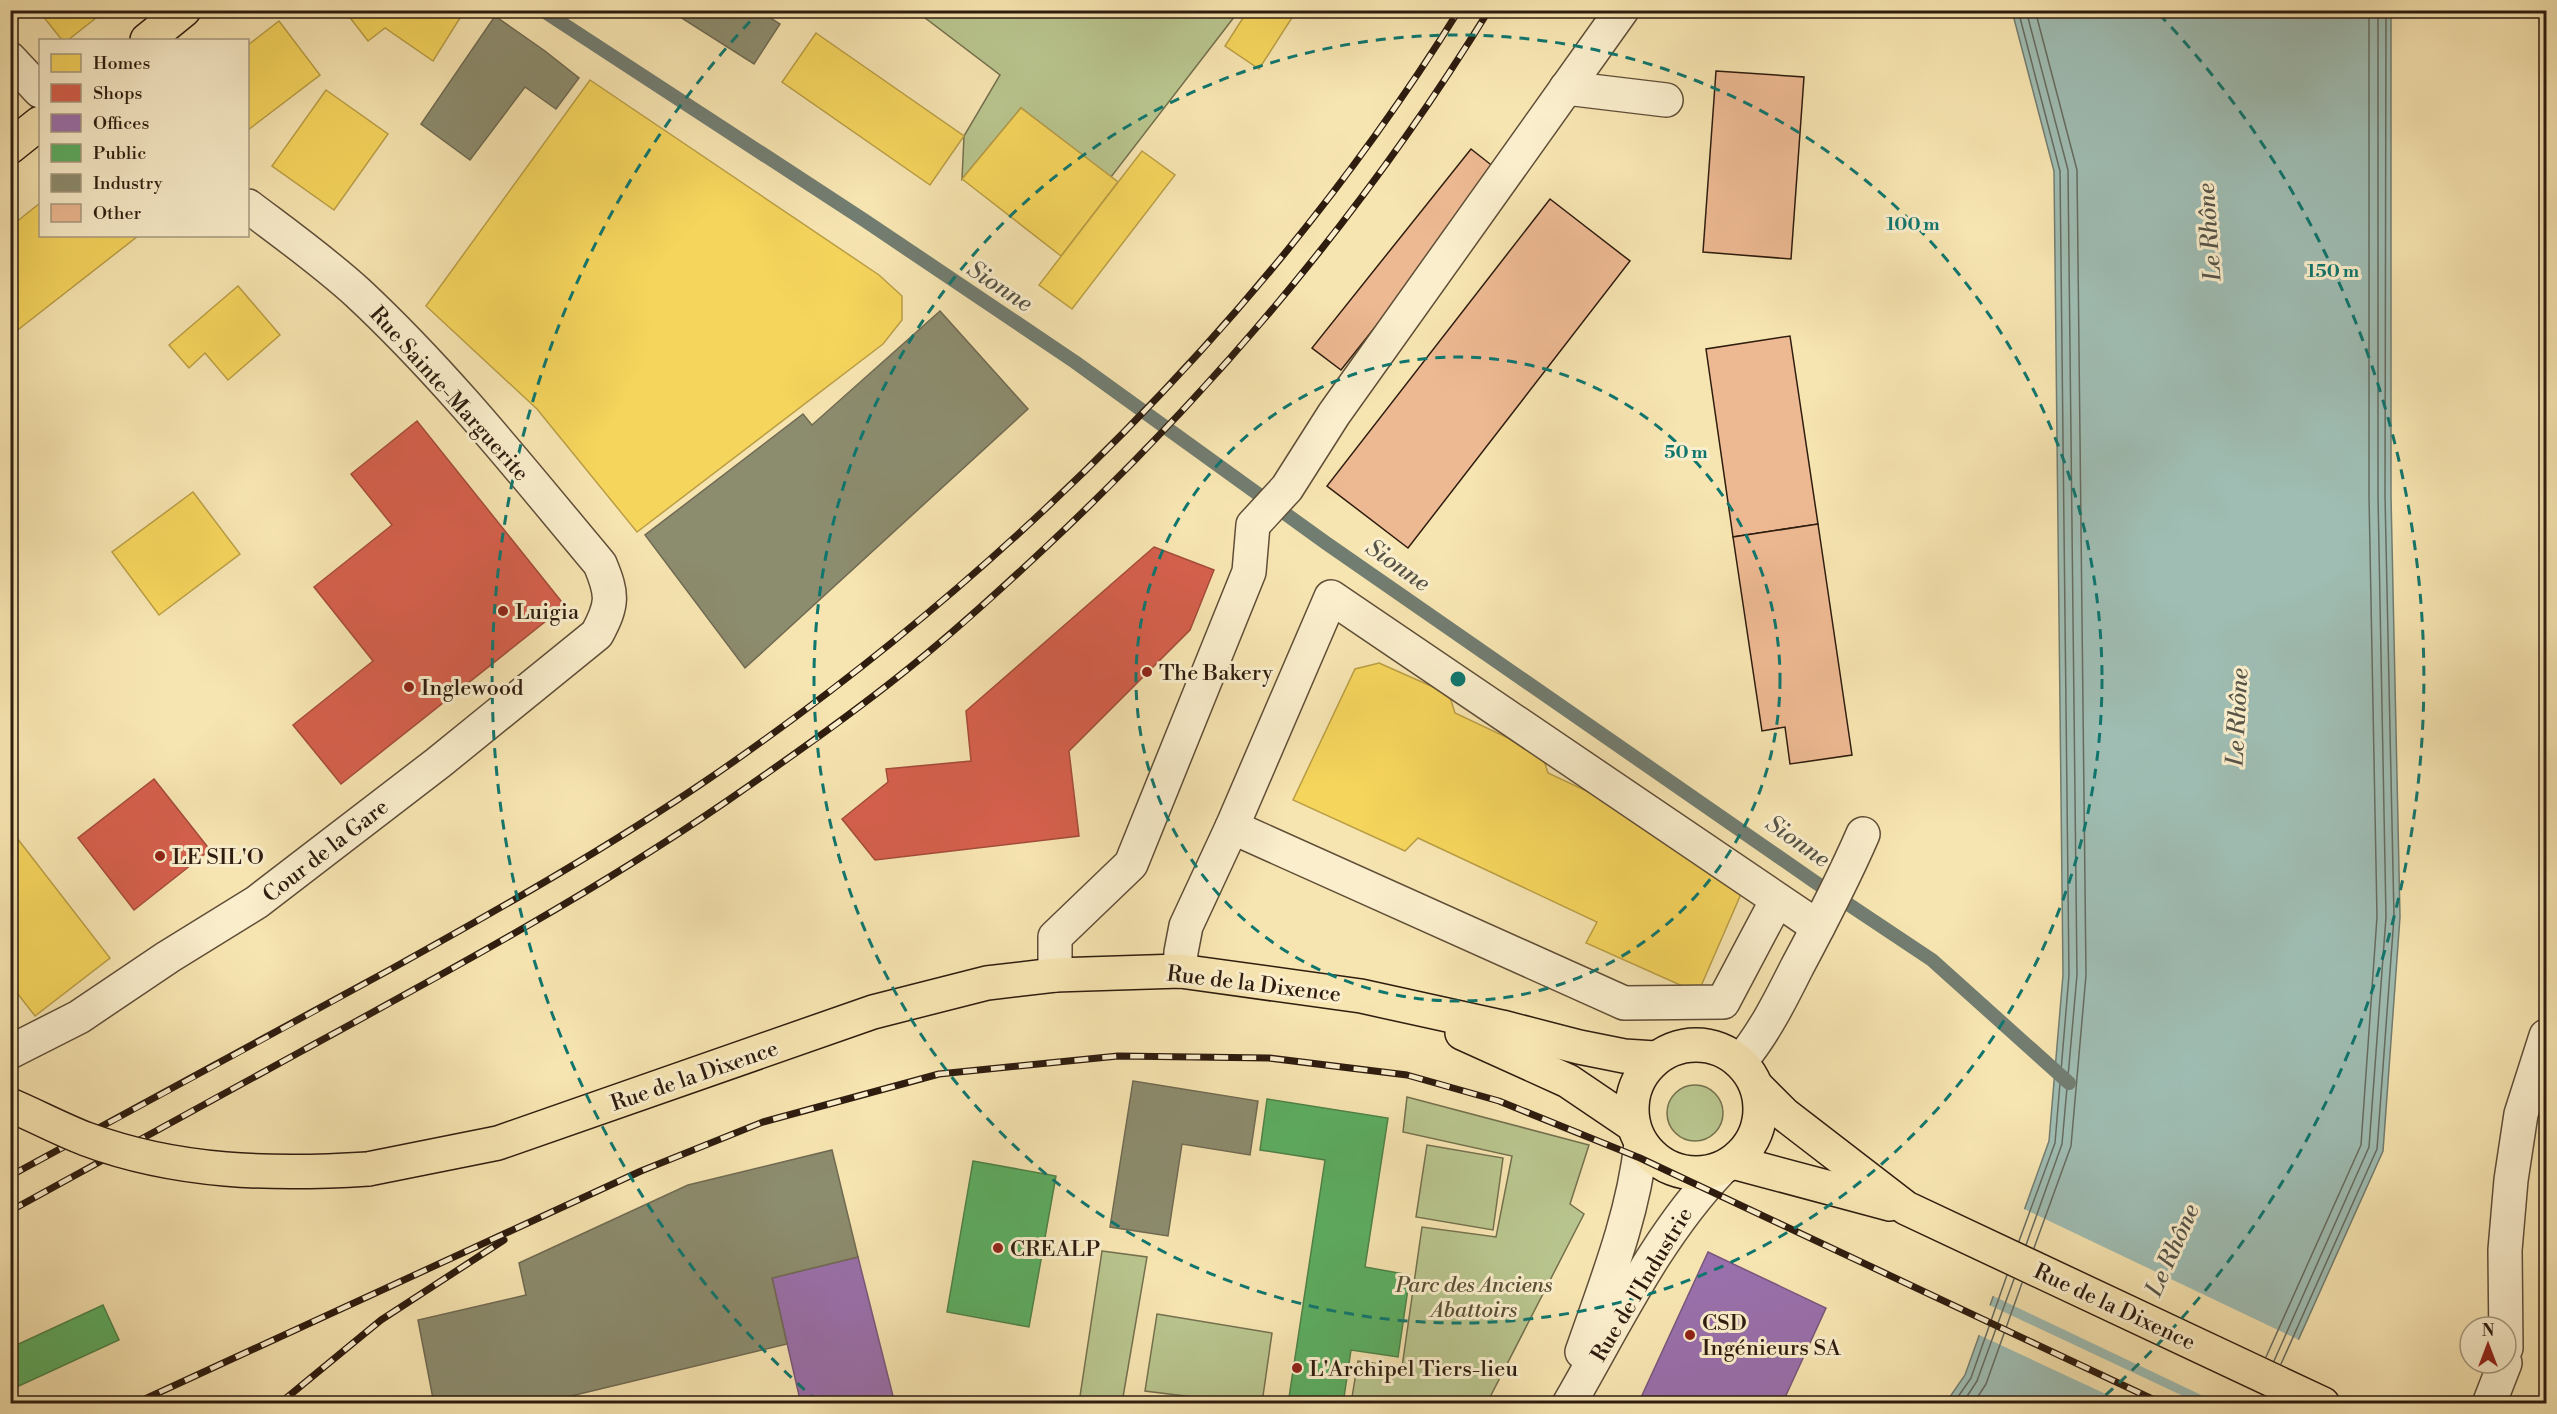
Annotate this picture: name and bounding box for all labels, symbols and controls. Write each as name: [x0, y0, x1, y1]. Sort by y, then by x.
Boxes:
legend: [39, 39, 249, 237]
text: Homes: [93, 52, 150, 75]
text: Shops: [93, 82, 143, 105]
text: Offices: [93, 112, 149, 135]
text: Public: [93, 142, 146, 165]
text: Industry: [93, 172, 163, 195]
water label: Le Rhône: [2192, 182, 2228, 283]
text: Other: [93, 202, 141, 225]
text: 100 m: [1886, 213, 1940, 236]
water label: Sionne: [961, 255, 1038, 319]
text: 150 m: [2307, 260, 2360, 283]
street label: Rue Sainte-Marguerite: [363, 301, 534, 487]
text: 50 m: [1664, 441, 1708, 464]
water label: Sionne: [1359, 533, 1436, 599]
place label: Luigia: [515, 599, 580, 626]
marker: Luigia: [496, 604, 510, 618]
place label: The Bakery: [1159, 660, 1273, 687]
marker: The Bakery: [1140, 665, 1154, 679]
water label: Le Rhône: [2220, 667, 2256, 768]
centre of rings: [1448, 669, 1468, 689]
place label: Inglewood: [421, 675, 524, 702]
marker: Inglewood: [402, 680, 416, 694]
street label: Cour de la Gare: [258, 794, 394, 909]
water label: Sionne: [1759, 809, 1836, 875]
place label: LE SIL'O: [172, 844, 264, 871]
marker: LE SIL'O: [153, 849, 167, 863]
street label: Rue de la Dixence: [1165, 960, 1342, 1009]
street label: Rue de la Dixence: [607, 1035, 782, 1118]
water label: Le Rhône: [2139, 1200, 2207, 1302]
street label: Rue de l'Industrie: [1586, 1203, 1699, 1367]
place label: CREALP: [1010, 1236, 1100, 1263]
marker: CREALP: [991, 1241, 1005, 1255]
street label: Rue de la Dixence: [2029, 1258, 2199, 1357]
park label: Parc des Anciens Abattoirs: [1395, 1272, 1552, 1324]
place label: CSD Ingénieurs SA: [1702, 1310, 1842, 1362]
north arrow: [2458, 1315, 2518, 1375]
text: N: [2482, 1321, 2495, 1341]
marker: CSD Ingénieurs SA: [1683, 1328, 1697, 1342]
place label: L'Archipel Tiers-lieu: [1309, 1356, 1518, 1383]
marker: L'Archipel Tiers-lieu: [1290, 1361, 1304, 1375]

